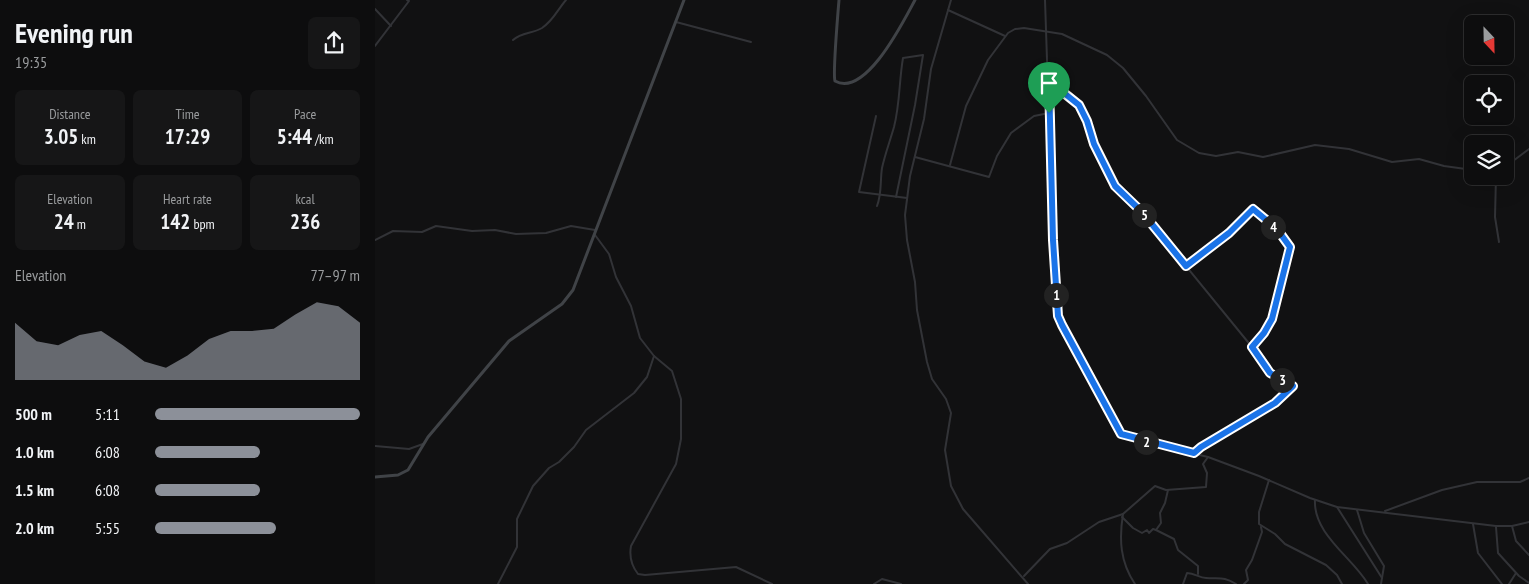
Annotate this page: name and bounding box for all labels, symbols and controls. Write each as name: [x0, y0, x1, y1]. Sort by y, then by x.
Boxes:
text: Evening run: [15, 14, 133, 51]
north arrow: [1464, 15, 1514, 65]
map controls: [1464, 15, 1514, 185]
button: share: [308, 17, 360, 69]
text: 19:35: [15, 52, 47, 72]
pin: [1028, 62, 1070, 113]
icon: arrive: [1035, 69, 1063, 97]
button: locate: [1464, 75, 1514, 125]
text: Distance: [49, 105, 90, 123]
text: Time: [175, 105, 200, 123]
text: Pace: [294, 105, 316, 123]
text: 3.05: [44, 123, 78, 150]
text: 17:29: [165, 123, 210, 150]
text: 5:44: [277, 123, 312, 150]
text: km: [78, 130, 96, 148]
text: /km: [312, 130, 334, 148]
button: layers: [1464, 135, 1514, 185]
text: Elevation: [47, 190, 92, 208]
text: Heart rate: [163, 190, 212, 208]
text: kcal: [296, 190, 315, 208]
pin: 5: [1131, 202, 1157, 228]
text: 5: [1141, 206, 1148, 224]
text: 24: [54, 208, 74, 235]
text: 142: [160, 208, 190, 235]
text: 236: [290, 208, 320, 235]
pin: 4: [1261, 214, 1285, 240]
text: m: [74, 215, 86, 233]
text: bpm: [190, 215, 215, 233]
text: 4: [1270, 218, 1277, 236]
text: Elevation: [15, 265, 66, 285]
text: 77–97 m: [310, 265, 360, 285]
pin: 1: [1043, 282, 1069, 308]
text: 1: [1053, 286, 1060, 304]
pin: 3: [1269, 368, 1295, 392]
text: 3: [1279, 371, 1286, 389]
text: 500 m: [15, 404, 52, 424]
text: 5:11: [95, 404, 120, 424]
pin: 2: [1133, 430, 1159, 454]
text: 2: [1143, 433, 1150, 451]
text: 1.0 km: [15, 442, 54, 462]
text: 6:08: [95, 442, 120, 462]
text: 1.5 km: [15, 480, 54, 500]
text: 6:08: [95, 480, 120, 500]
text: 2.0 km: [15, 518, 54, 538]
text: 5:55: [95, 518, 120, 538]

